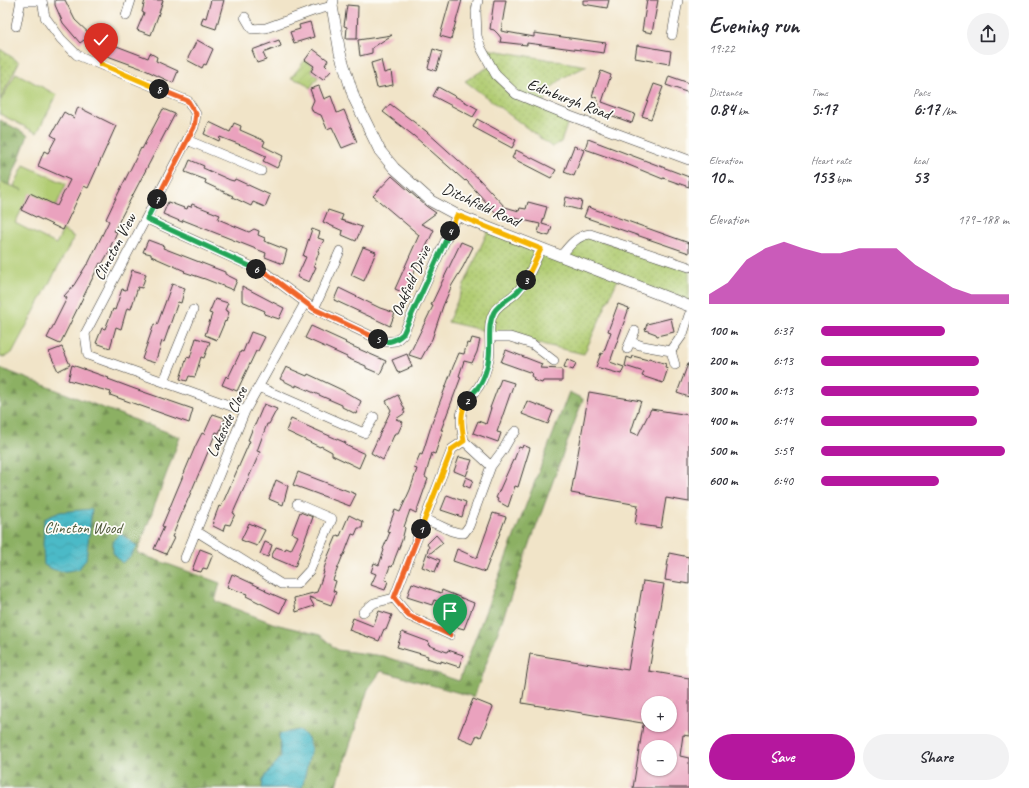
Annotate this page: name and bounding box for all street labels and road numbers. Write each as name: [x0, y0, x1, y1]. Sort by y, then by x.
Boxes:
street label: Edinburgh Road: [524, 74, 616, 125]
street label: Ditchfield Road: [439, 178, 525, 233]
street label: Clincton View: [89, 209, 142, 284]
street label: Oakfield Drive: [387, 241, 436, 319]
street label: Lakeside Close: [202, 382, 253, 460]

